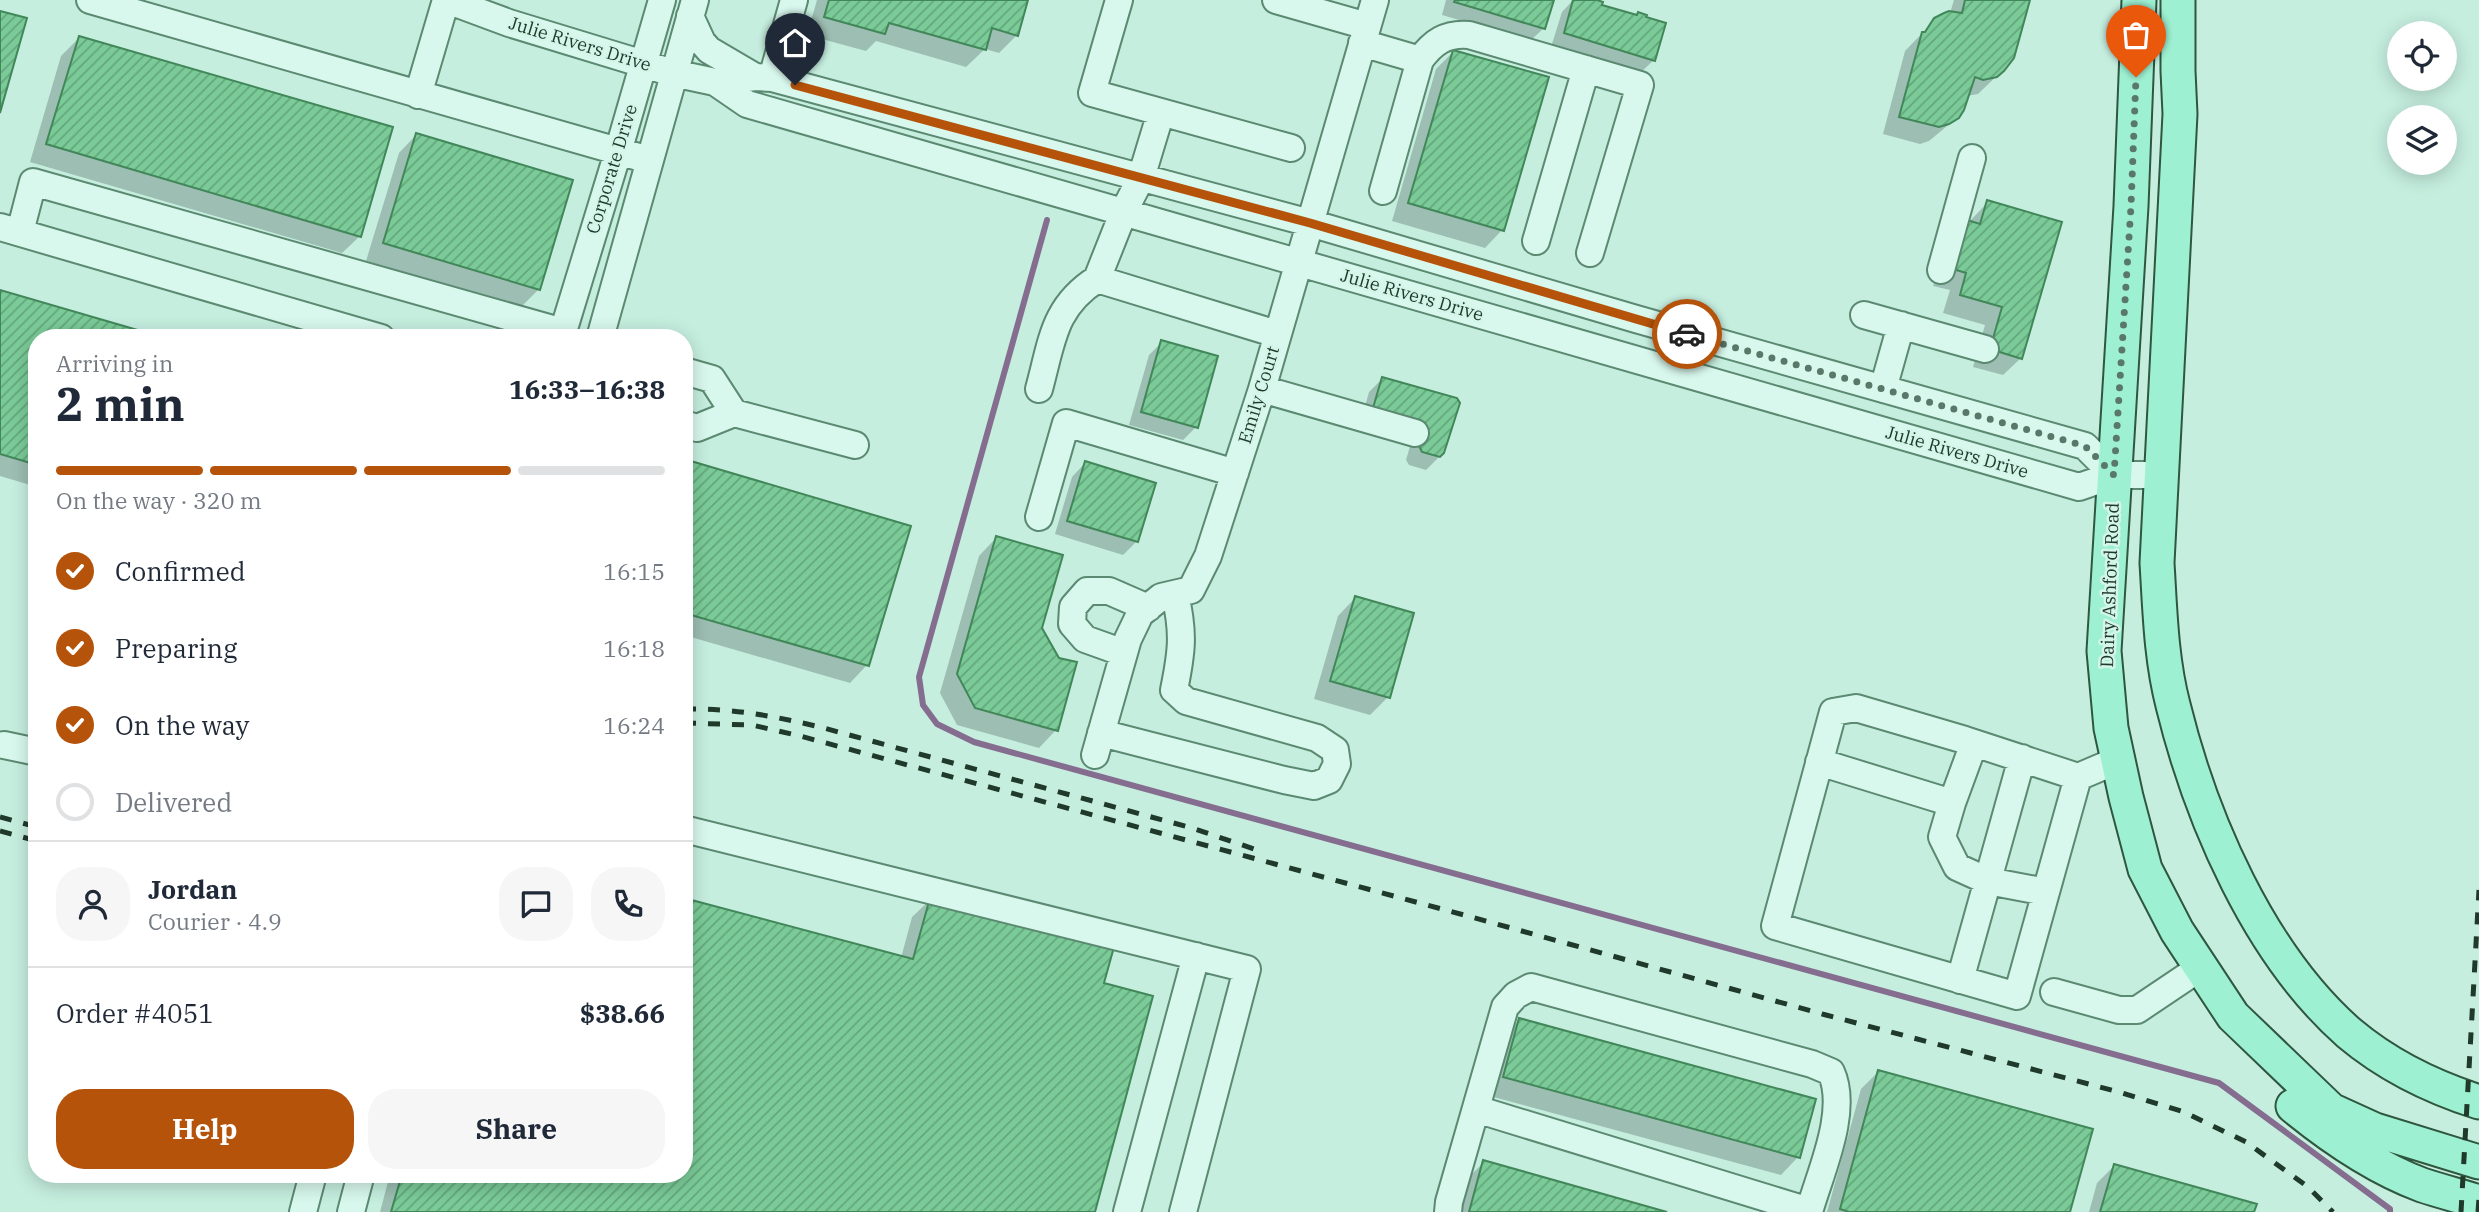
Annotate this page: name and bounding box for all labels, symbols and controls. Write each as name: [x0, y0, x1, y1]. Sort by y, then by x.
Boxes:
pin: [2106, 5, 2166, 77]
street label: Julie Rivers Drive: [506, 11, 654, 76]
pin: [765, 13, 825, 85]
icon: bag: [2117, 16, 2155, 54]
map controls: [2387, 21, 2457, 175]
button: locate: [2387, 21, 2457, 91]
icon: home: [776, 24, 814, 62]
street label: Corporate Drive: [581, 101, 642, 236]
button: layers: [2387, 105, 2457, 175]
street label: Julie Rivers Drive: [1338, 263, 1486, 326]
courier: [1652, 299, 1722, 369]
icon: car: [1668, 315, 1706, 353]
street label: Emily Court: [1233, 343, 1284, 446]
text: Arriving in: [56, 348, 173, 378]
text: 16:33–16:38: [509, 372, 665, 406]
text: 2 min: [56, 374, 185, 434]
street label: Julie Rivers Drive: [1883, 420, 2031, 483]
text: On the way · 320 m: [56, 485, 262, 515]
street label: Dairy Ashford Road: [2095, 502, 2124, 668]
icon: check: [56, 552, 94, 590]
text: Confirmed: [115, 554, 246, 588]
text: 16:15: [603, 556, 665, 586]
icon: check: [56, 629, 94, 667]
text: Preparing: [115, 631, 237, 665]
text: 16:18: [603, 633, 665, 663]
icon: check: [56, 706, 94, 744]
text: On the way: [115, 708, 249, 742]
text: 16:24: [603, 710, 665, 740]
text: Delivered: [115, 785, 232, 819]
button: person: [56, 867, 130, 941]
button: chat: [499, 867, 573, 941]
button: phone: [591, 867, 665, 941]
text: Jordan: [148, 872, 238, 906]
text: Courier · 4.9: [148, 906, 282, 936]
text: Order #4051: [56, 996, 214, 1030]
text: $38.66: [580, 996, 665, 1030]
button: Help: [56, 1089, 354, 1169]
button: Share: [368, 1089, 665, 1169]

